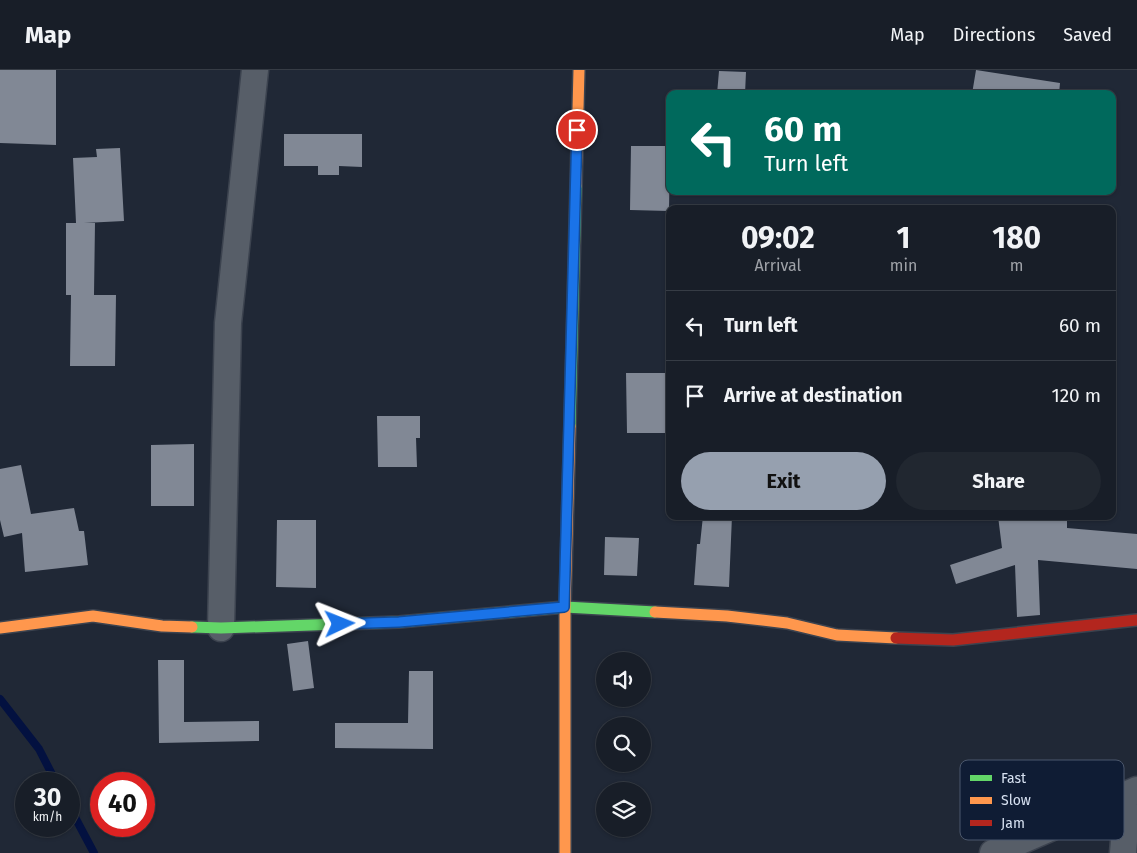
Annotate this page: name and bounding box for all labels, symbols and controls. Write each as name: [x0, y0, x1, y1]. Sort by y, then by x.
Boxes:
text: Map: [25, 21, 71, 49]
text: Map: [890, 24, 925, 46]
text: Directions: [953, 24, 1035, 46]
text: Saved: [1063, 24, 1112, 46]
text: 60 m: [764, 108, 842, 150]
pin: [556, 109, 598, 151]
icon: left: [681, 110, 746, 175]
icon: arrive: [563, 116, 591, 144]
text: Turn left: [764, 150, 848, 177]
text: 09:02: [741, 220, 815, 256]
text: 1: [897, 220, 911, 256]
text: 180: [992, 220, 1041, 256]
text: Arrival: [754, 256, 801, 275]
text: min: [890, 256, 917, 275]
text: m: [1010, 256, 1024, 275]
icon: left: [681, 312, 709, 340]
text: Turn left: [724, 314, 798, 337]
text: 60 m: [1059, 314, 1101, 337]
icon: arrive: [681, 382, 709, 410]
text: Arrive at destination: [724, 384, 903, 407]
text: 120 m: [1051, 384, 1101, 407]
button: Exit: [681, 452, 886, 510]
button: Share: [896, 452, 1101, 510]
position arrow: [313, 597, 365, 649]
map controls: [596, 652, 651, 837]
button: sound: [596, 652, 651, 707]
button: search: [596, 717, 651, 772]
legend: [960, 760, 1124, 840]
text: Fast: [1001, 770, 1027, 787]
speed limit sign: 40: [90, 772, 155, 837]
button: layers: [596, 782, 651, 837]
text: 30: [34, 783, 61, 813]
text: Slow: [1001, 792, 1031, 809]
text: km/h: [33, 810, 62, 824]
text: Jam: [1001, 815, 1025, 832]

